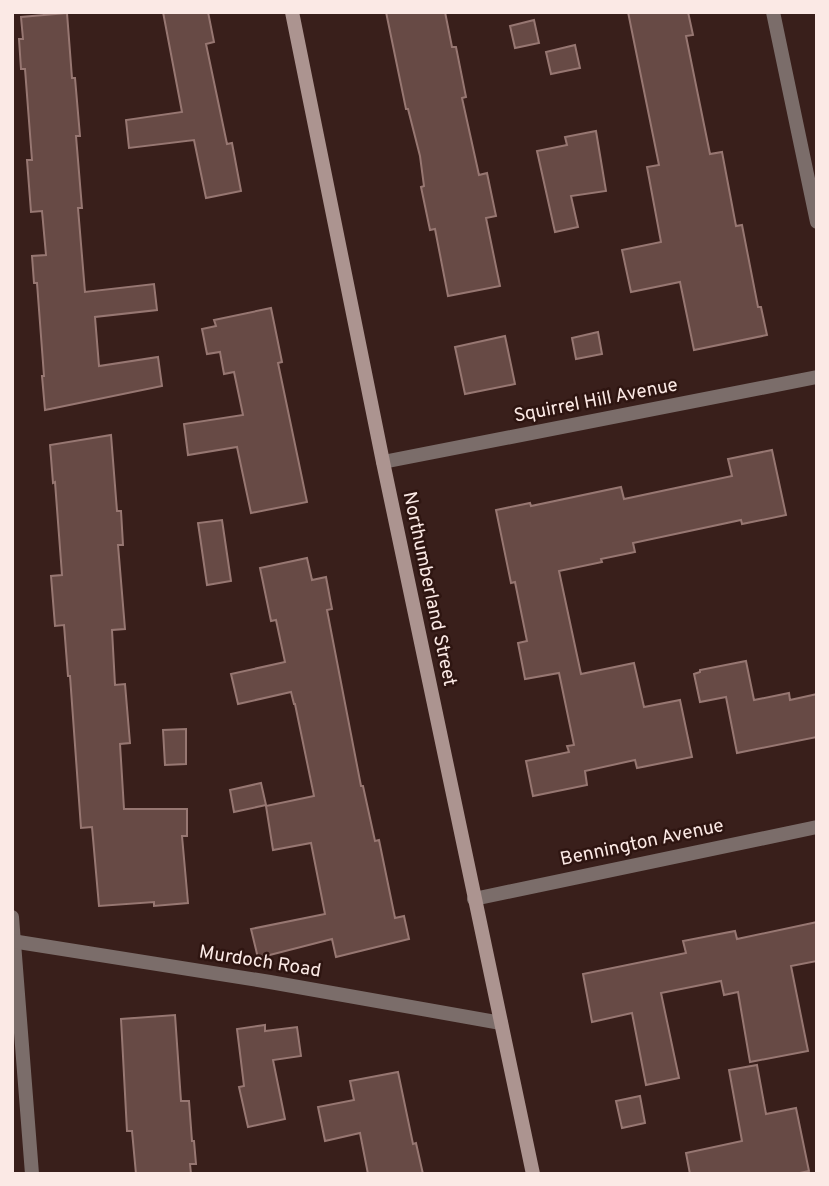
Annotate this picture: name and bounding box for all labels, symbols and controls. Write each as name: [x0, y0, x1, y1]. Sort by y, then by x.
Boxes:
street label: Squirrel Hill Avenue: [512, 373, 680, 429]
street label: Northumberland Street: [397, 489, 461, 689]
street label: Bennington Avenue: [558, 814, 726, 872]
street label: Murdoch Road: [197, 941, 323, 983]

